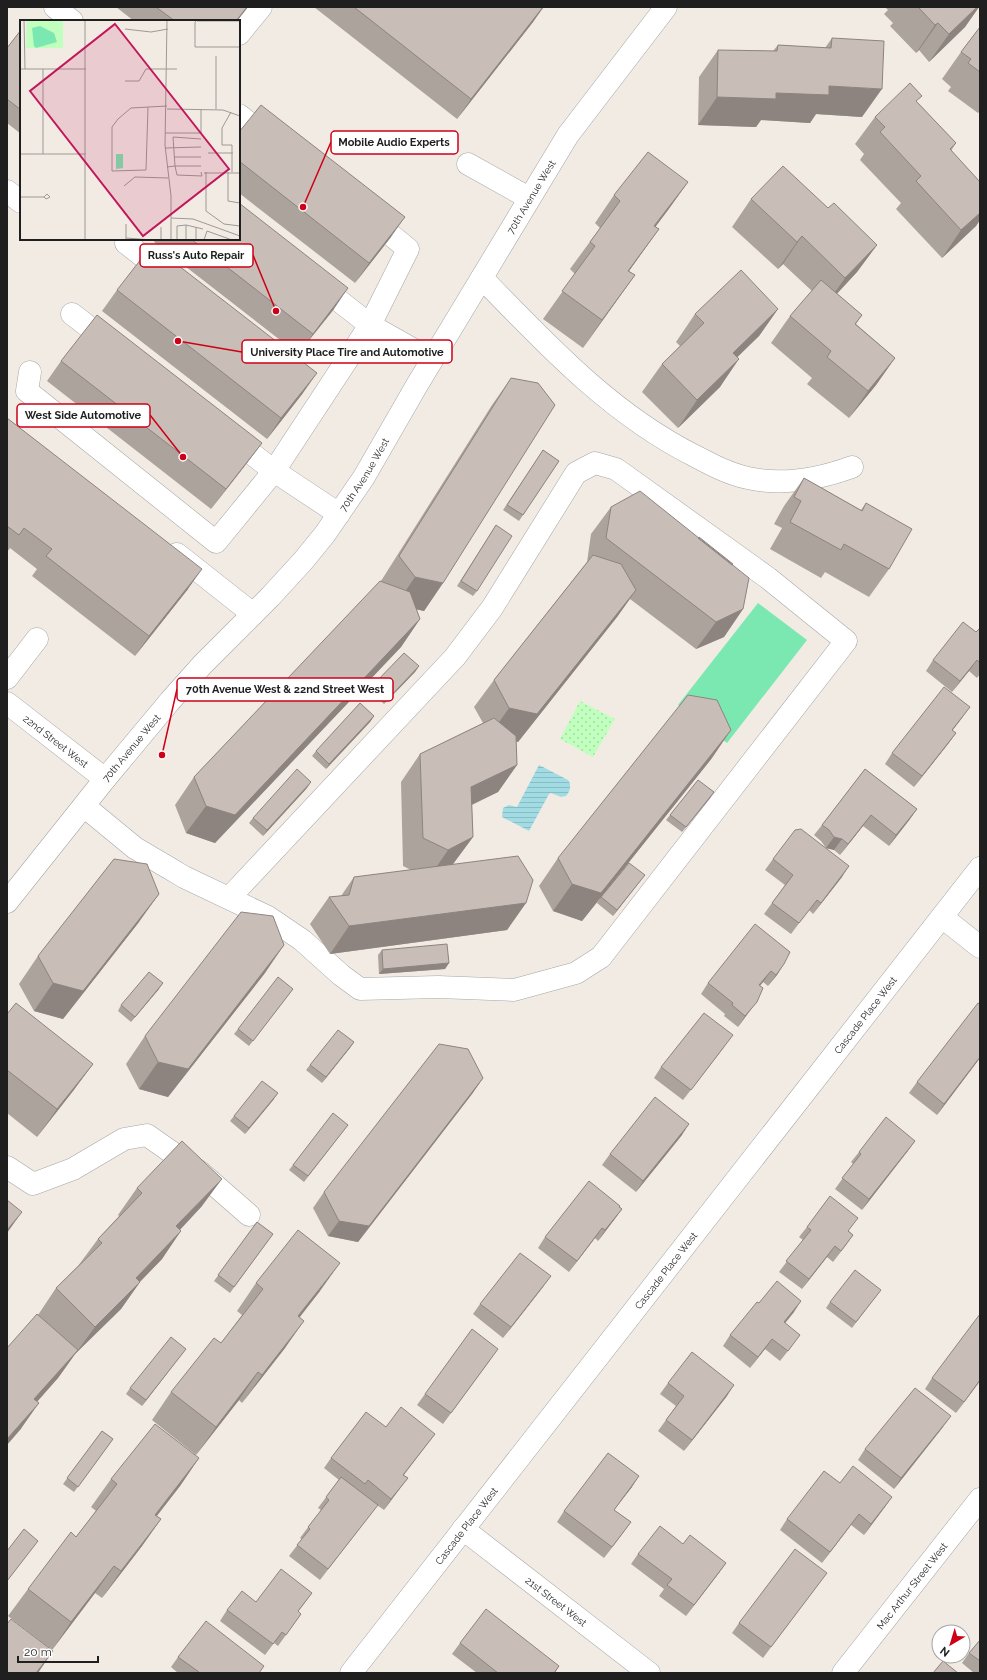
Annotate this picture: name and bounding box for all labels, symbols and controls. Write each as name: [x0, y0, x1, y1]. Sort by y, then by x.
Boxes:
inset map: [20, 20, 240, 240]
callout: Mobile Audio Experts: [331, 131, 458, 154]
text: Mobile Audio Experts: [338, 136, 450, 149]
street label: 70th Avenue West: [505, 158, 558, 236]
callout: Russ's Auto Repair: [140, 244, 253, 267]
text: Russ's Auto Repair: [148, 249, 245, 262]
callout: University Place Tire and Automotive: [242, 340, 452, 363]
text: University Place Tire and Automotive: [250, 346, 444, 359]
callout: West Side Automotive: [17, 404, 150, 427]
text: West Side Automotive: [25, 409, 142, 422]
street label: 70th Avenue West: [337, 436, 392, 513]
callout: 70th Avenue West & 22nd Street West: [177, 678, 393, 701]
text: 70th Avenue West & 22nd Street West: [186, 683, 385, 696]
street label: 70th Avenue West: [100, 712, 163, 784]
street label: 22nd Street West: [21, 713, 91, 770]
street label: Cascade Place West: [832, 974, 899, 1056]
street label: Cascade Place West: [633, 1229, 700, 1311]
street label: Cascade Place West: [433, 1485, 500, 1567]
street label: Mac Arthur Street West: [875, 1540, 950, 1632]
street label: 21st Street West: [523, 1575, 589, 1629]
north arrow: [931, 1624, 971, 1664]
scale bar: [18, 1638, 98, 1664]
text: N: [938, 1644, 952, 1659]
text: 20 m: [24, 1645, 52, 1659]

